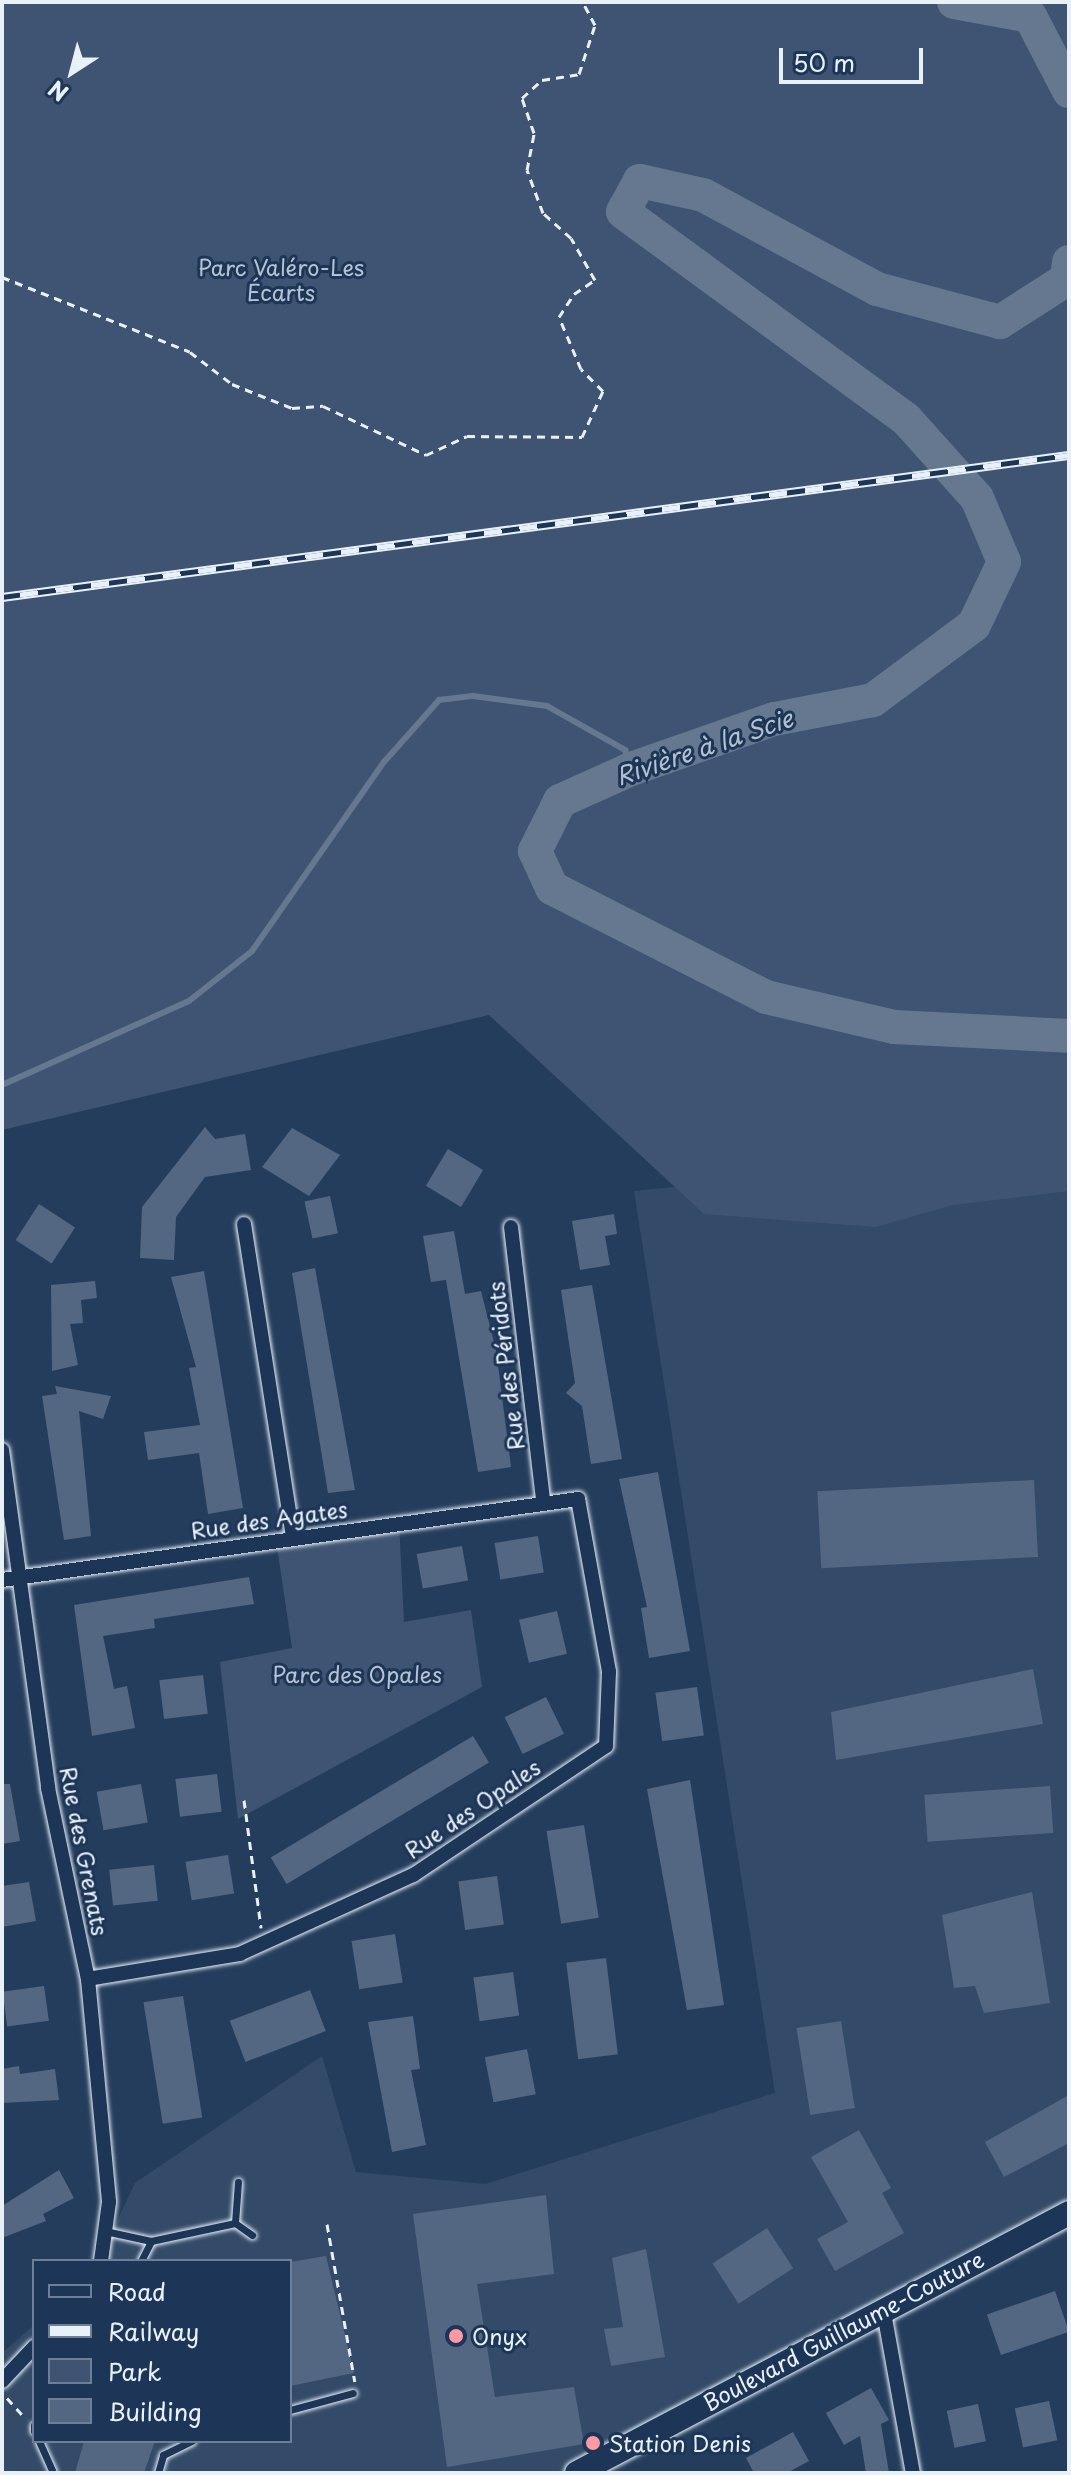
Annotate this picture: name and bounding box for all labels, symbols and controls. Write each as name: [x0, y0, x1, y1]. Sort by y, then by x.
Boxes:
north arrow: [32, 32, 112, 112]
scale bar: [783, 32, 927, 82]
text: 50 m: [793, 44, 855, 80]
text: N: [41, 73, 74, 110]
park label: Parc Valéro-Les Écarts: [198, 253, 364, 304]
water label: Rivière à la Scie: [611, 703, 797, 791]
street label: Rue des Péridots: [481, 1279, 529, 1453]
street label: Rue des Agates: [186, 1495, 352, 1543]
park label: Parc des Opales: [273, 1661, 441, 1687]
street label: Rue des Opales: [398, 1752, 546, 1864]
street label: Rue des Grenats: [55, 1762, 115, 1940]
street label: Boulevard Guillaume-Couture: [699, 2245, 987, 2415]
legend: [32, 2259, 292, 2443]
text: Road: [108, 2273, 166, 2309]
text: Railway: [108, 2313, 199, 2349]
place label: Onyx: [472, 2323, 527, 2349]
marker: Onyx: [447, 2327, 465, 2345]
text: Park: [108, 2353, 162, 2389]
text: Building: [108, 2393, 202, 2429]
place label: Station Denis: [609, 2430, 750, 2456]
marker: Station Denis: [584, 2434, 602, 2452]

